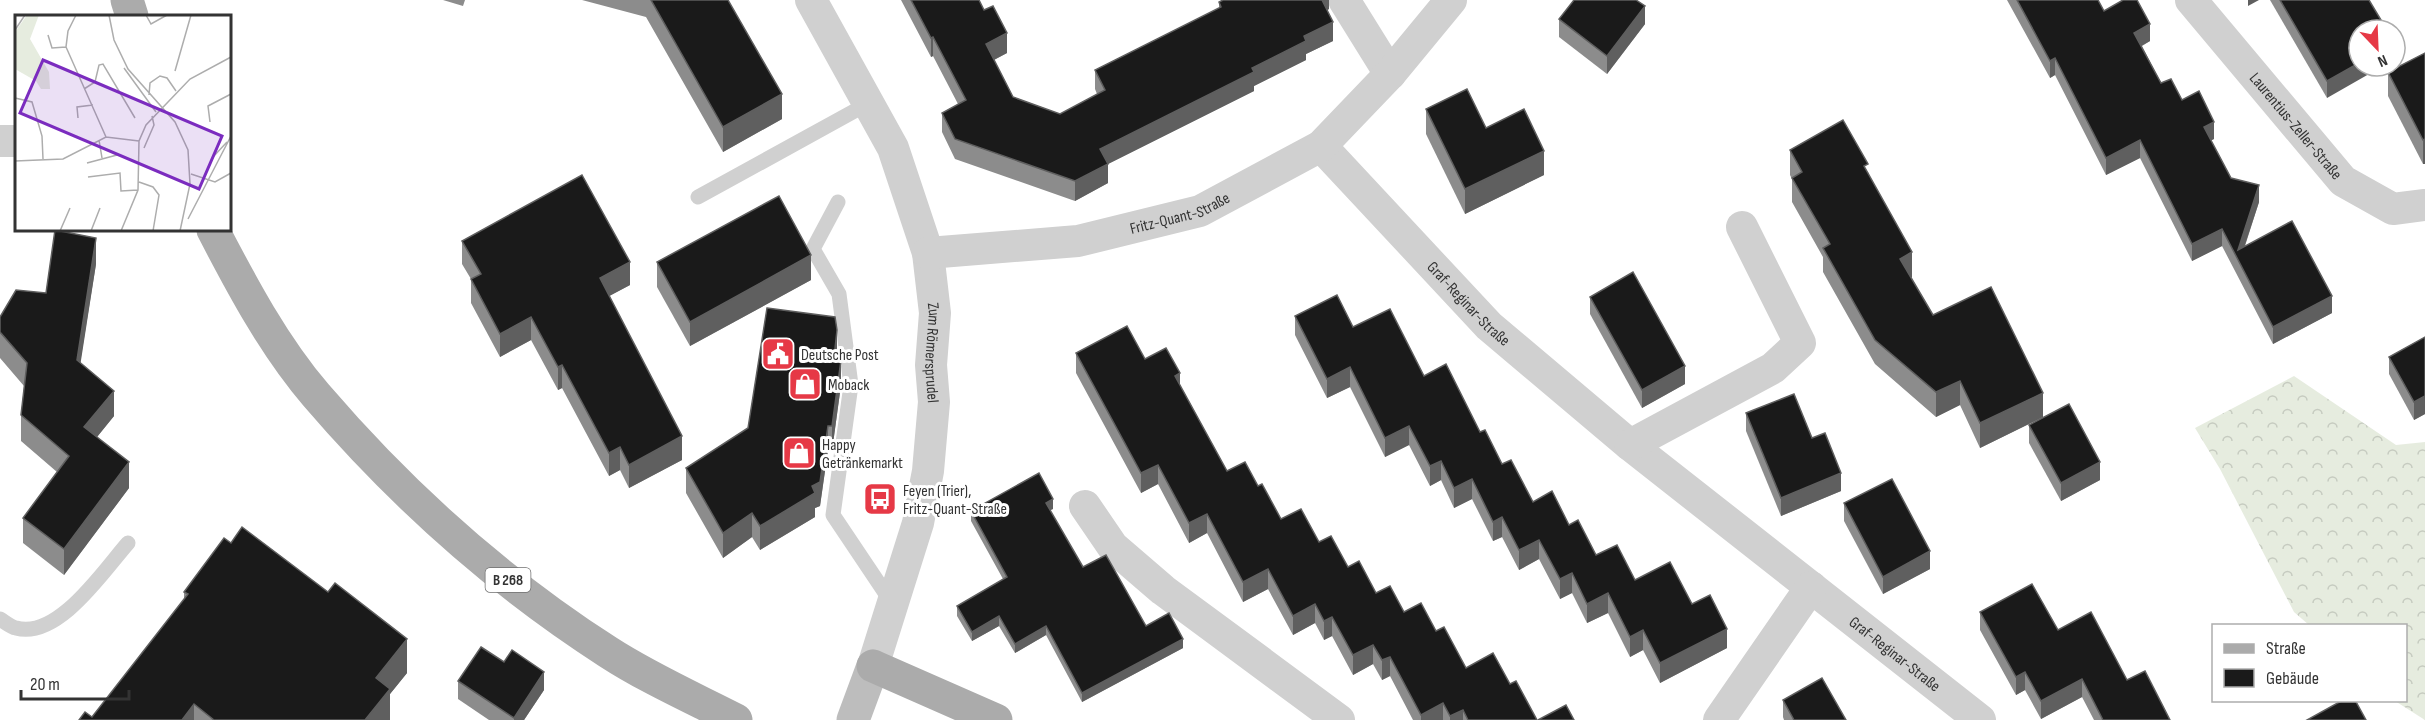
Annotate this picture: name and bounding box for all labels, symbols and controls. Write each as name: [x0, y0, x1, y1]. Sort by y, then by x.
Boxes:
inset map: [15, 15, 231, 231]
north arrow: [2347, 18, 2407, 78]
text: N: [2375, 50, 2390, 71]
street label: Laurentius-Zeller-Straße: [2245, 69, 2346, 184]
street label: Fritz-Quant-Straße: [1128, 189, 1233, 239]
street label: Graf-Reginar-Straße: [1423, 258, 1513, 351]
street label: Zum Römersprudel: [920, 302, 943, 404]
public building icon: Deutsche Post: [760, 336, 796, 372]
place label: Deutsche Post: [801, 346, 879, 365]
shop icon: Moback: [787, 366, 823, 402]
place label: Moback: [828, 376, 869, 395]
shop icon: Happy Getränkemarkt: [781, 435, 817, 471]
place label: Happy Getränkemarkt: [822, 436, 903, 473]
bus stop icon: Feyen (Trier), Fritz-Quant-Straße: [862, 481, 898, 517]
place label: Feyen (Trier), Fritz-Quant-Straße: [903, 482, 1007, 519]
road number: B 268: [486, 568, 530, 592]
street label: Graf-Reginar-Straße: [1845, 613, 1944, 696]
legend: [2212, 624, 2407, 702]
text: Straße: [2266, 638, 2306, 659]
scale bar: [21, 663, 129, 701]
text: Gebäude: [2266, 668, 2319, 689]
text: 20 m: [30, 674, 60, 695]

